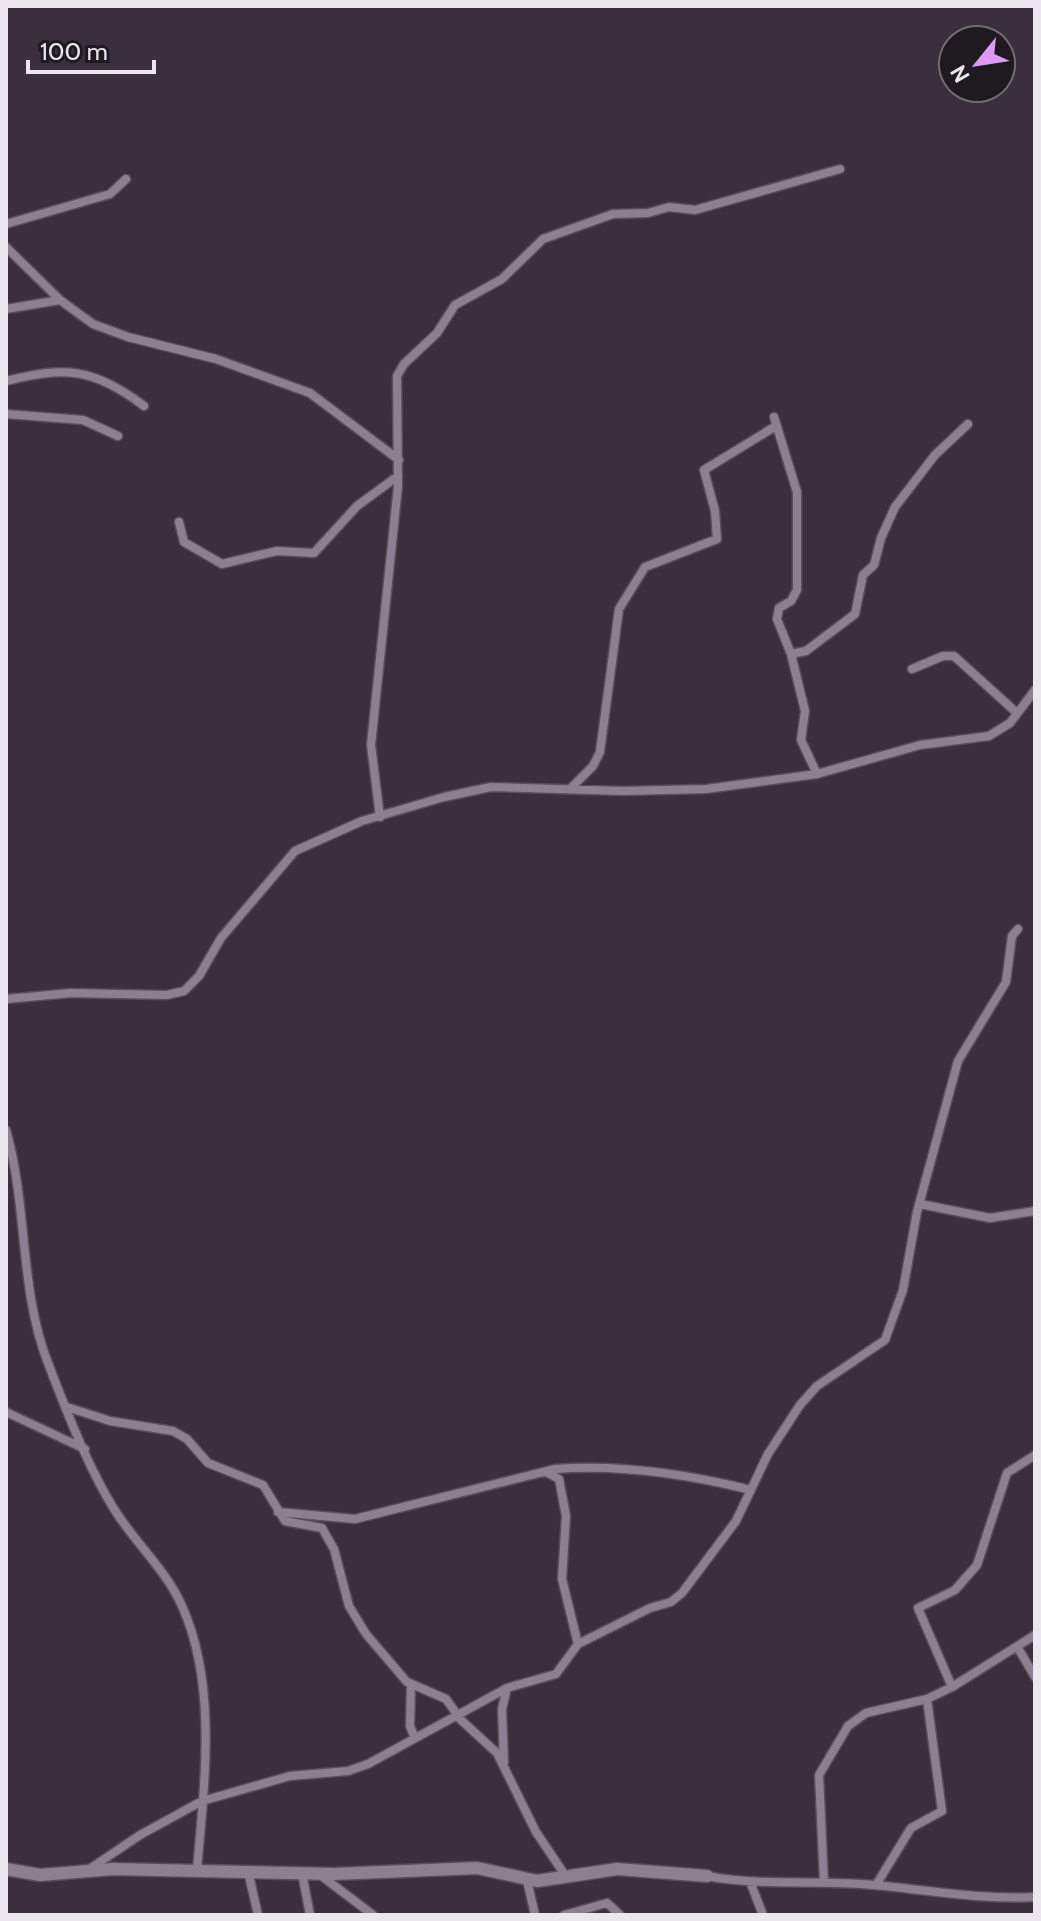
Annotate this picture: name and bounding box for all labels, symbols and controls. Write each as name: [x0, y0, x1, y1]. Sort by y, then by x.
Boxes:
scale bar: [28, 24, 154, 74]
north arrow: [937, 24, 1017, 104]
text: 100 m: [40, 37, 108, 66]
text: N: [945, 60, 976, 87]

